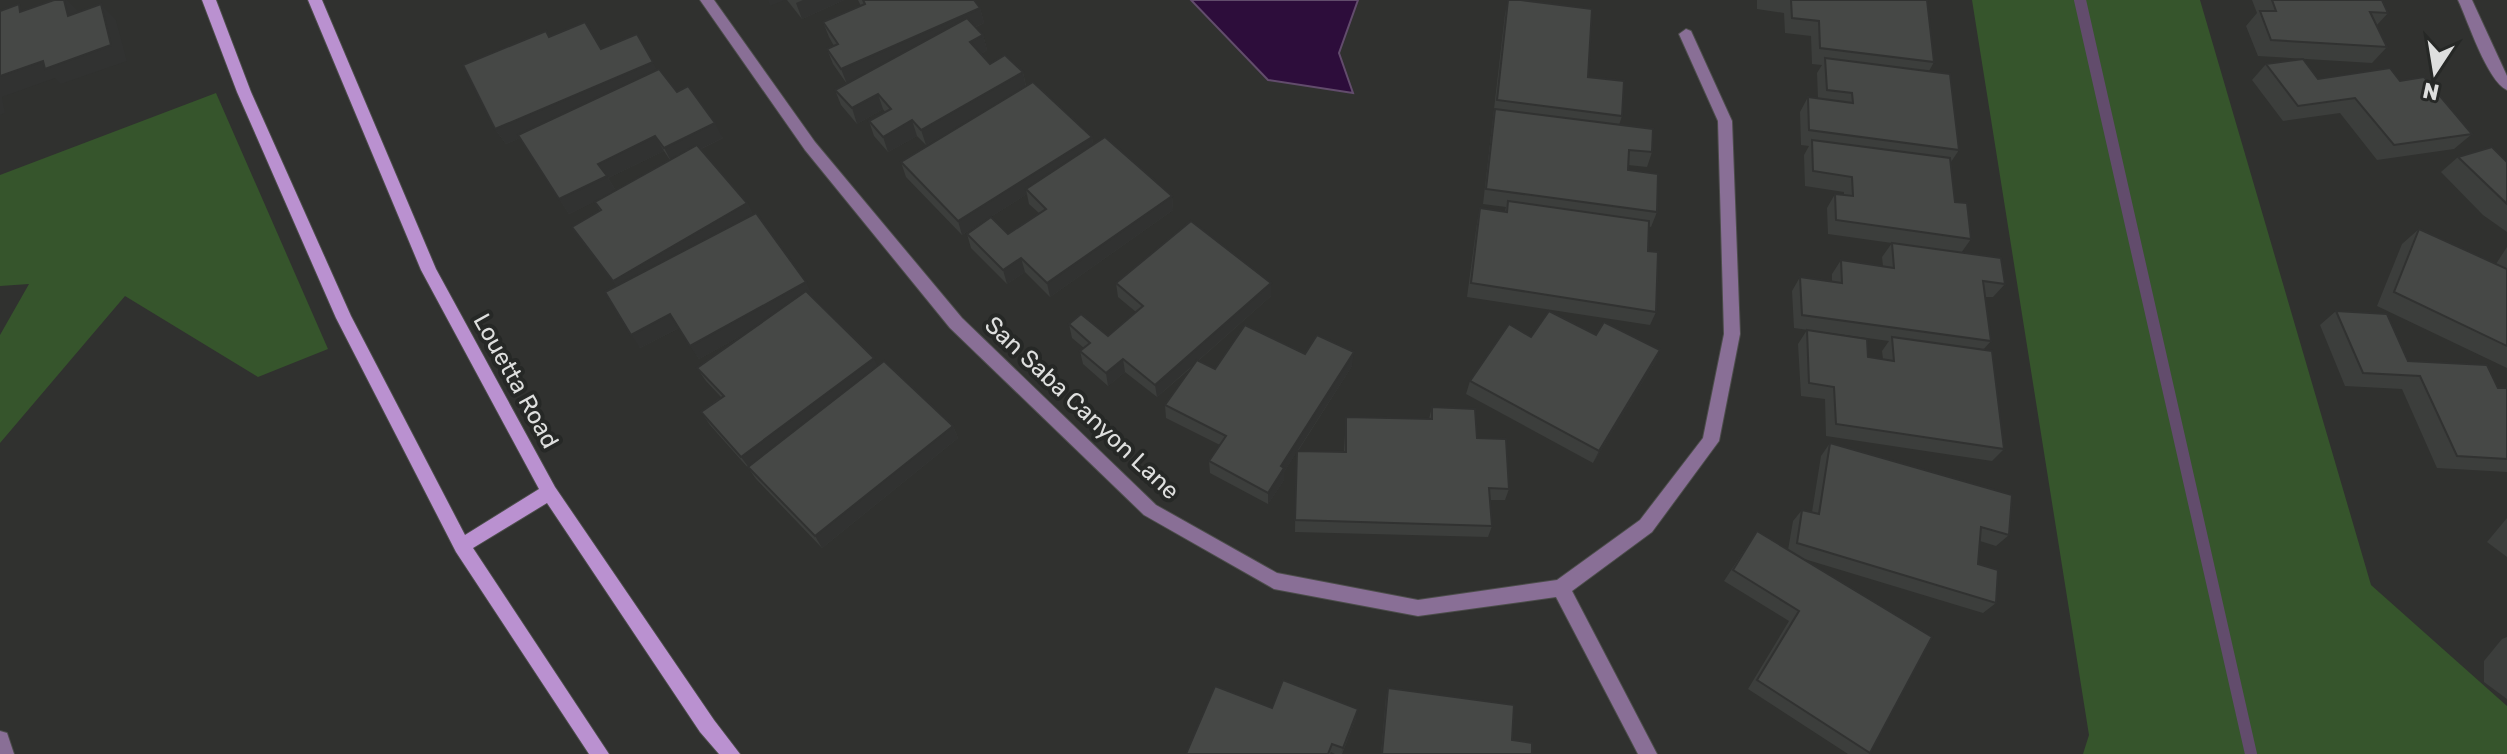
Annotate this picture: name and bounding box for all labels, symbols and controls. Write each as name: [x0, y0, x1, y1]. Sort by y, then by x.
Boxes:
north arrow: [2395, 32, 2475, 112]
text: N: [2420, 76, 2441, 106]
street label: Louetta Road: [467, 309, 565, 453]
street label: San Saba Canyon Lane: [979, 311, 1185, 505]

